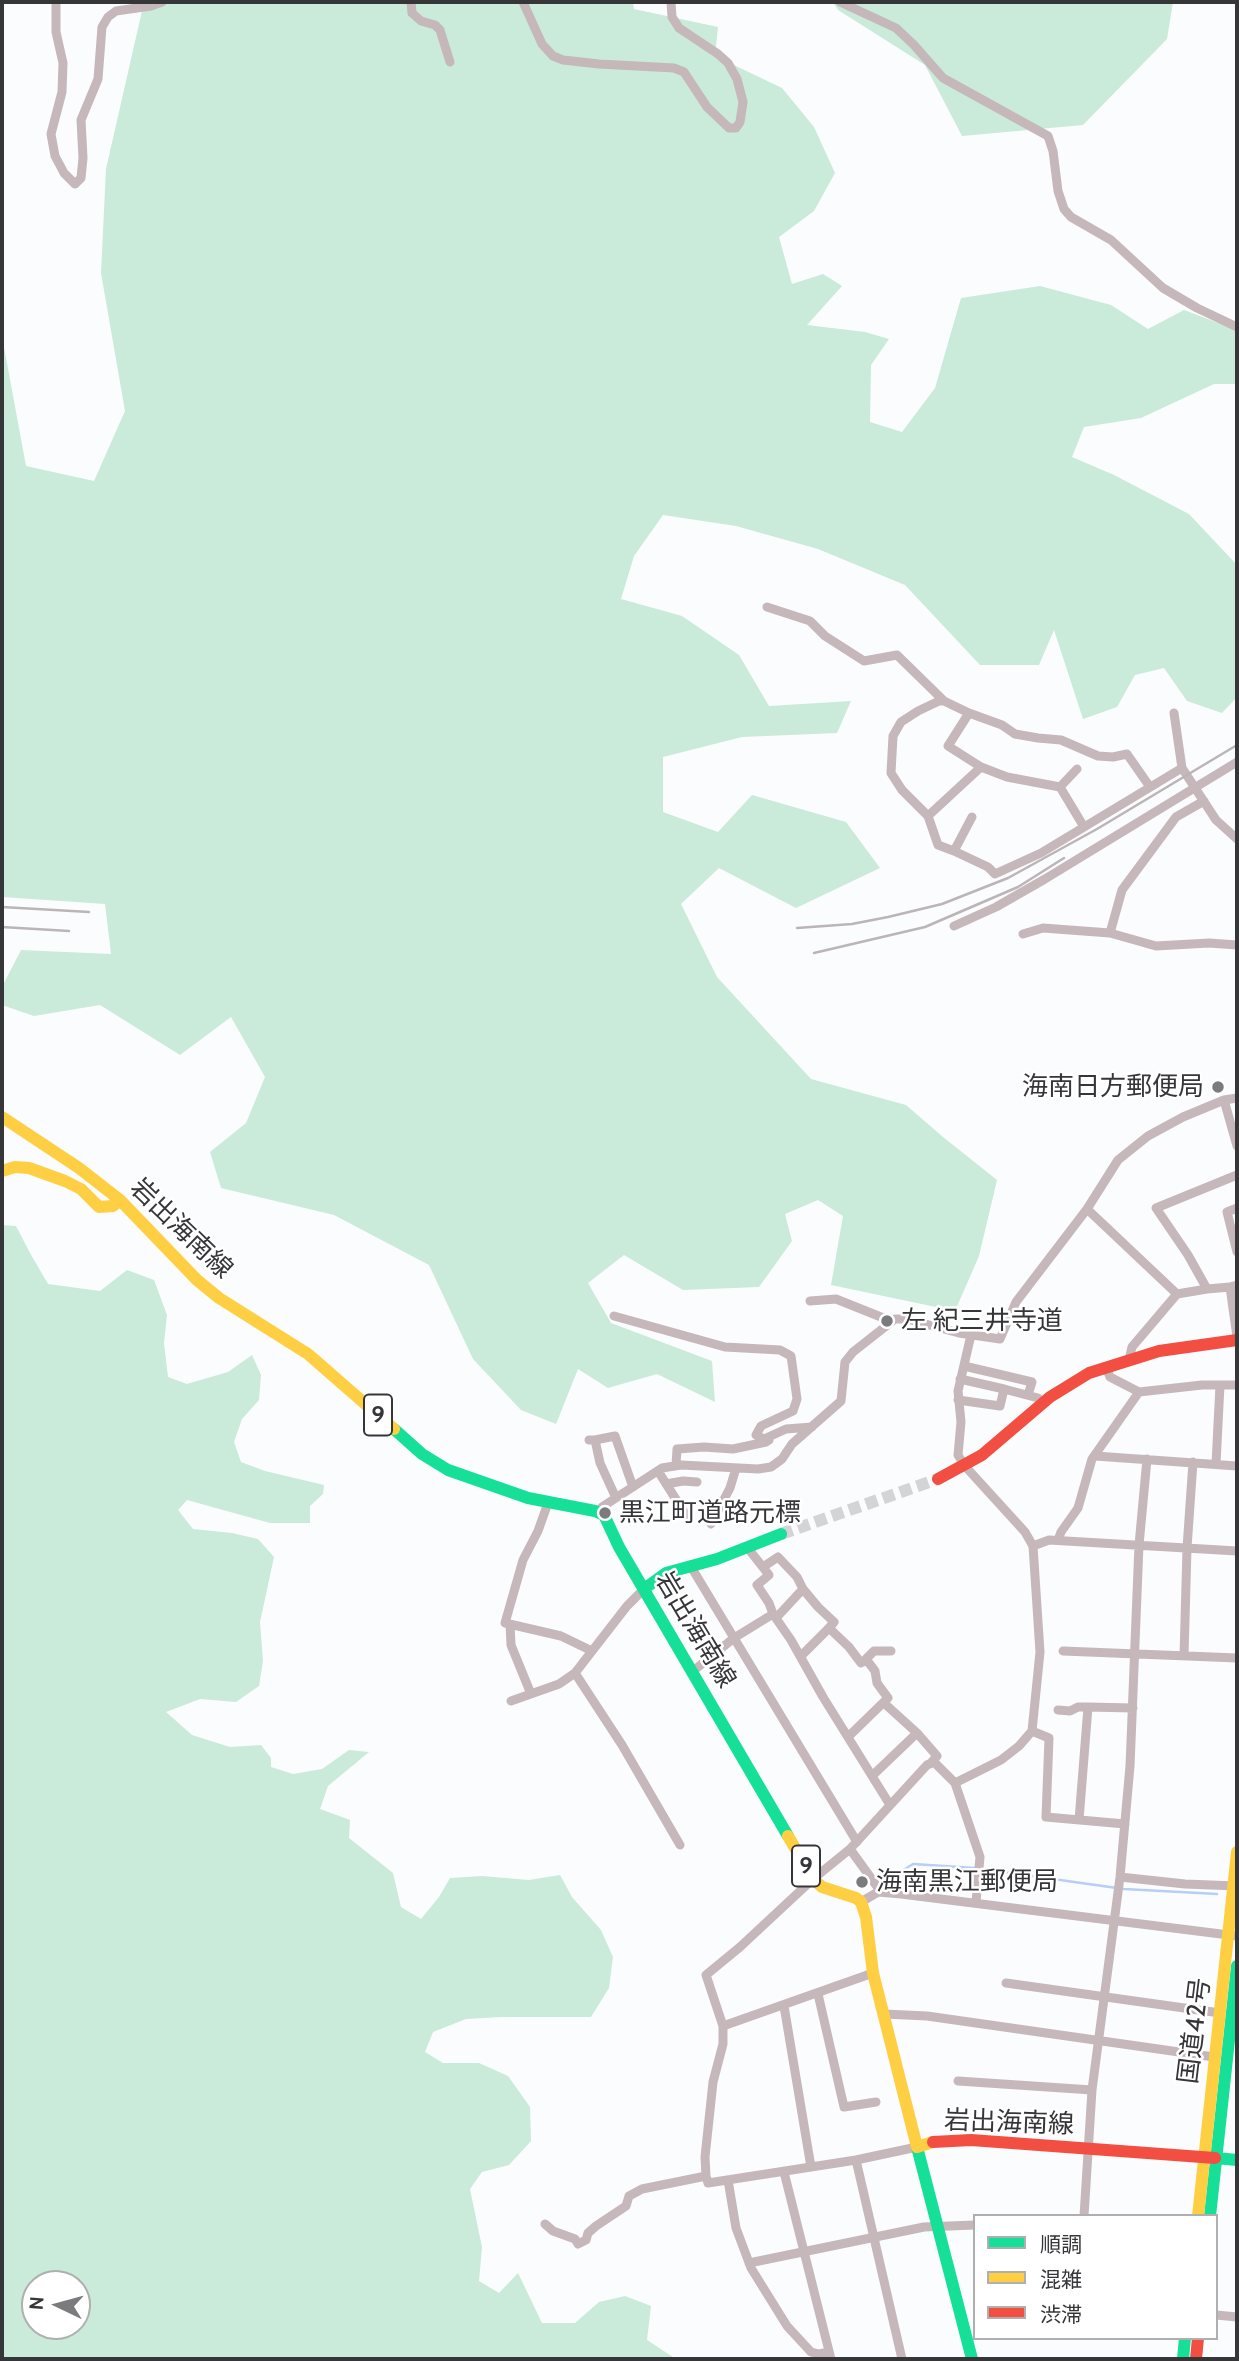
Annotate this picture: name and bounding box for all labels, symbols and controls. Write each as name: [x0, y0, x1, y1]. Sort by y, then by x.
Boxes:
place label: 海南日方郵便局: [1022, 1071, 1204, 1103]
marker: 海南日方郵便局: [1210, 1079, 1226, 1095]
street label: 岩出海南線: [123, 1173, 239, 1285]
place label: 左 紀三井寺道: [901, 1305, 1063, 1337]
marker: 左 紀三井寺道: [879, 1313, 895, 1329]
road number: 9: [364, 1394, 392, 1436]
place label: 黒江町道路元標: [619, 1497, 801, 1529]
marker: 黒江町道路元標: [597, 1505, 613, 1521]
street label: 岩出海南線: [648, 1566, 742, 1694]
road number: 9: [792, 1845, 820, 1886]
place label: 海南黒江郵便局: [876, 1866, 1058, 1898]
marker: 海南黒江郵便局: [854, 1874, 870, 1890]
street label: 国道42号: [1173, 1976, 1217, 2086]
street label: 岩出海南線: [943, 2105, 1075, 2141]
legend: [973, 2214, 1218, 2340]
text: 順調: [1040, 2232, 1082, 2257]
text: 混雑: [1040, 2267, 1082, 2292]
north arrow: [21, 2270, 91, 2340]
text: N: [25, 2296, 49, 2311]
text: 渋滞: [1040, 2302, 1082, 2327]

